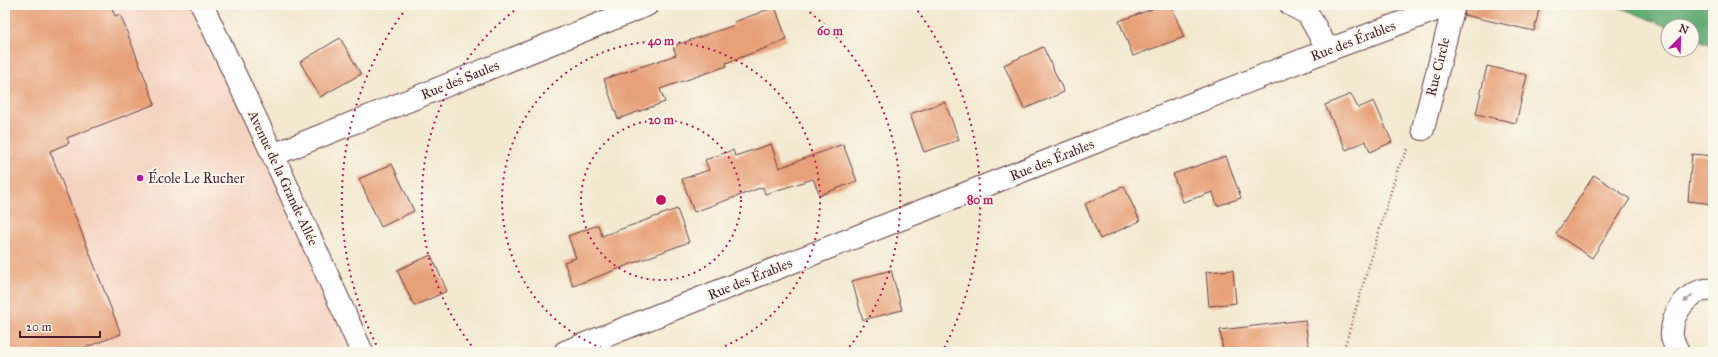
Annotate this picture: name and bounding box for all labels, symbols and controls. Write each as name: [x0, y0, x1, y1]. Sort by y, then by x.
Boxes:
street label: Rue des Érables: [1307, 15, 1398, 65]
north arrow: [1660, 18, 1700, 58]
text: N: [1677, 21, 1691, 37]
text: 60 m: [817, 24, 844, 38]
text: 40 m: [648, 34, 675, 49]
street label: Rue Circle: [1422, 36, 1454, 98]
street label: Rue des Saules: [418, 57, 502, 103]
street label: Avenue de la Grande Allée: [244, 107, 322, 248]
text: 20 m: [648, 113, 675, 127]
street label: Rue des Érables: [1007, 133, 1097, 185]
place label: École Le Rucher: [148, 168, 245, 187]
marker: École Le Rucher: [135, 173, 145, 183]
centre of rings: [654, 193, 668, 207]
text: 80 m: [967, 193, 994, 207]
street label: Rue des Érables: [705, 252, 795, 304]
one-way arrow: [1683, 294, 1694, 303]
scale bar: [20, 313, 100, 339]
text: 20 m: [26, 320, 52, 334]

